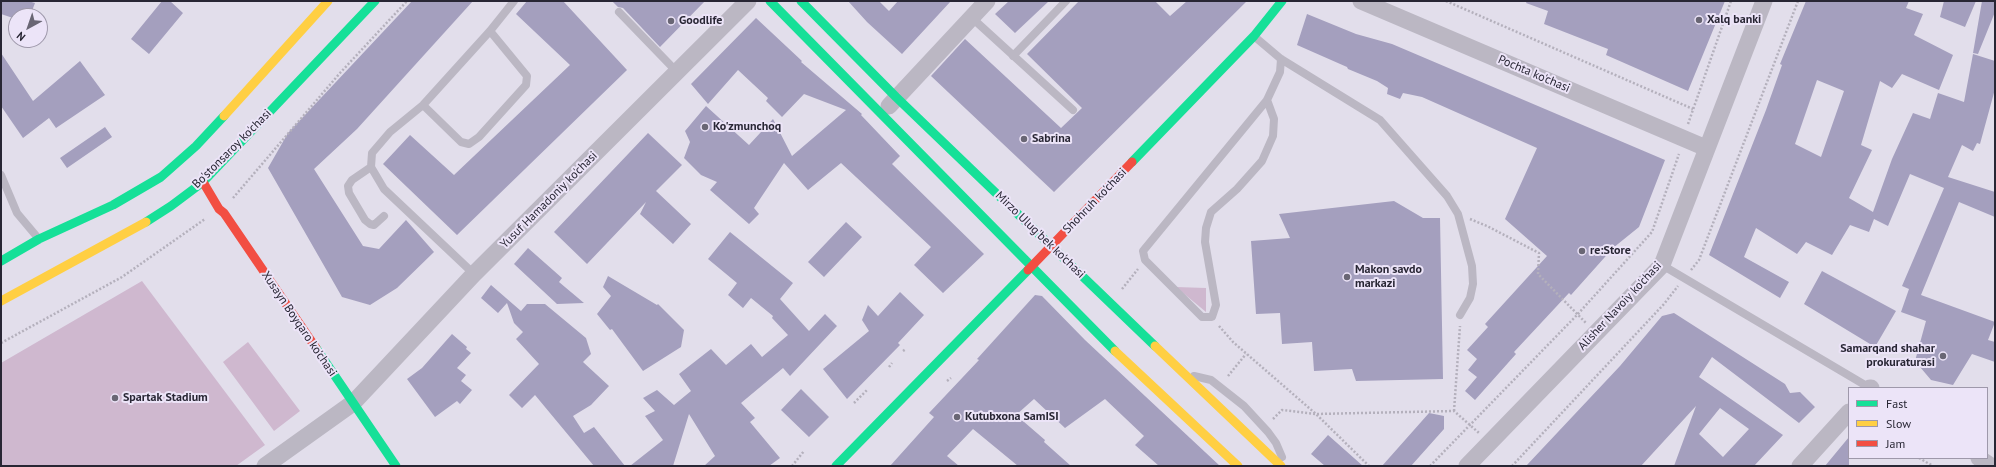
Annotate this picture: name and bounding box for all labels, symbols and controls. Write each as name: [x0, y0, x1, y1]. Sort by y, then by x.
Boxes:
north arrow: [8, 8, 48, 48]
place label: Xalq banki: [1707, 13, 1761, 27]
place label: Goodlife: [679, 14, 722, 28]
marker: Xalq banki: [1694, 15, 1704, 25]
marker: Goodlife: [666, 16, 676, 26]
text: N: [14, 29, 28, 44]
street label: Pochta ko'chasi: [1496, 52, 1572, 96]
street label: Bo'stonsaroy ko'chasi: [189, 106, 275, 192]
place label: Ko'zmunchoq: [713, 120, 781, 134]
marker: Ko'zmunchoq: [700, 122, 710, 132]
place label: Sabrina: [1032, 132, 1071, 146]
marker: Sabrina: [1019, 134, 1029, 144]
street label: Yusuf Hamadoniy ko'chasi: [498, 149, 600, 251]
street label: Shohruh ko'chasi: [1060, 165, 1130, 237]
street label: Mirzo Ulug'bek ko'chasi: [992, 188, 1088, 282]
place label: re:Store: [1590, 244, 1631, 258]
marker: re:Store: [1577, 246, 1587, 256]
street label: Alisher Navoiy ko'chasi: [1575, 259, 1665, 353]
place label: Makon savdo markazi: [1355, 263, 1422, 291]
street label: Xusayn Boyqaro ko'chasi: [258, 269, 340, 379]
marker: Makon savdo markazi: [1342, 272, 1352, 282]
place label: Samarqand shahar prokuraturasi: [1840, 342, 1935, 370]
marker: Samarqand shahar prokuraturasi: [1938, 351, 1948, 361]
legend: [1848, 387, 1988, 459]
place label: Spartak Stadium: [123, 391, 208, 405]
marker: Spartak Stadium: [110, 393, 120, 403]
text: Fast: [1886, 396, 1907, 411]
place label: Kutubxona SamISI: [965, 410, 1059, 424]
marker: Kutubxona SamISI: [952, 412, 962, 422]
text: Slow: [1886, 416, 1911, 431]
text: Jam: [1886, 436, 1905, 451]

